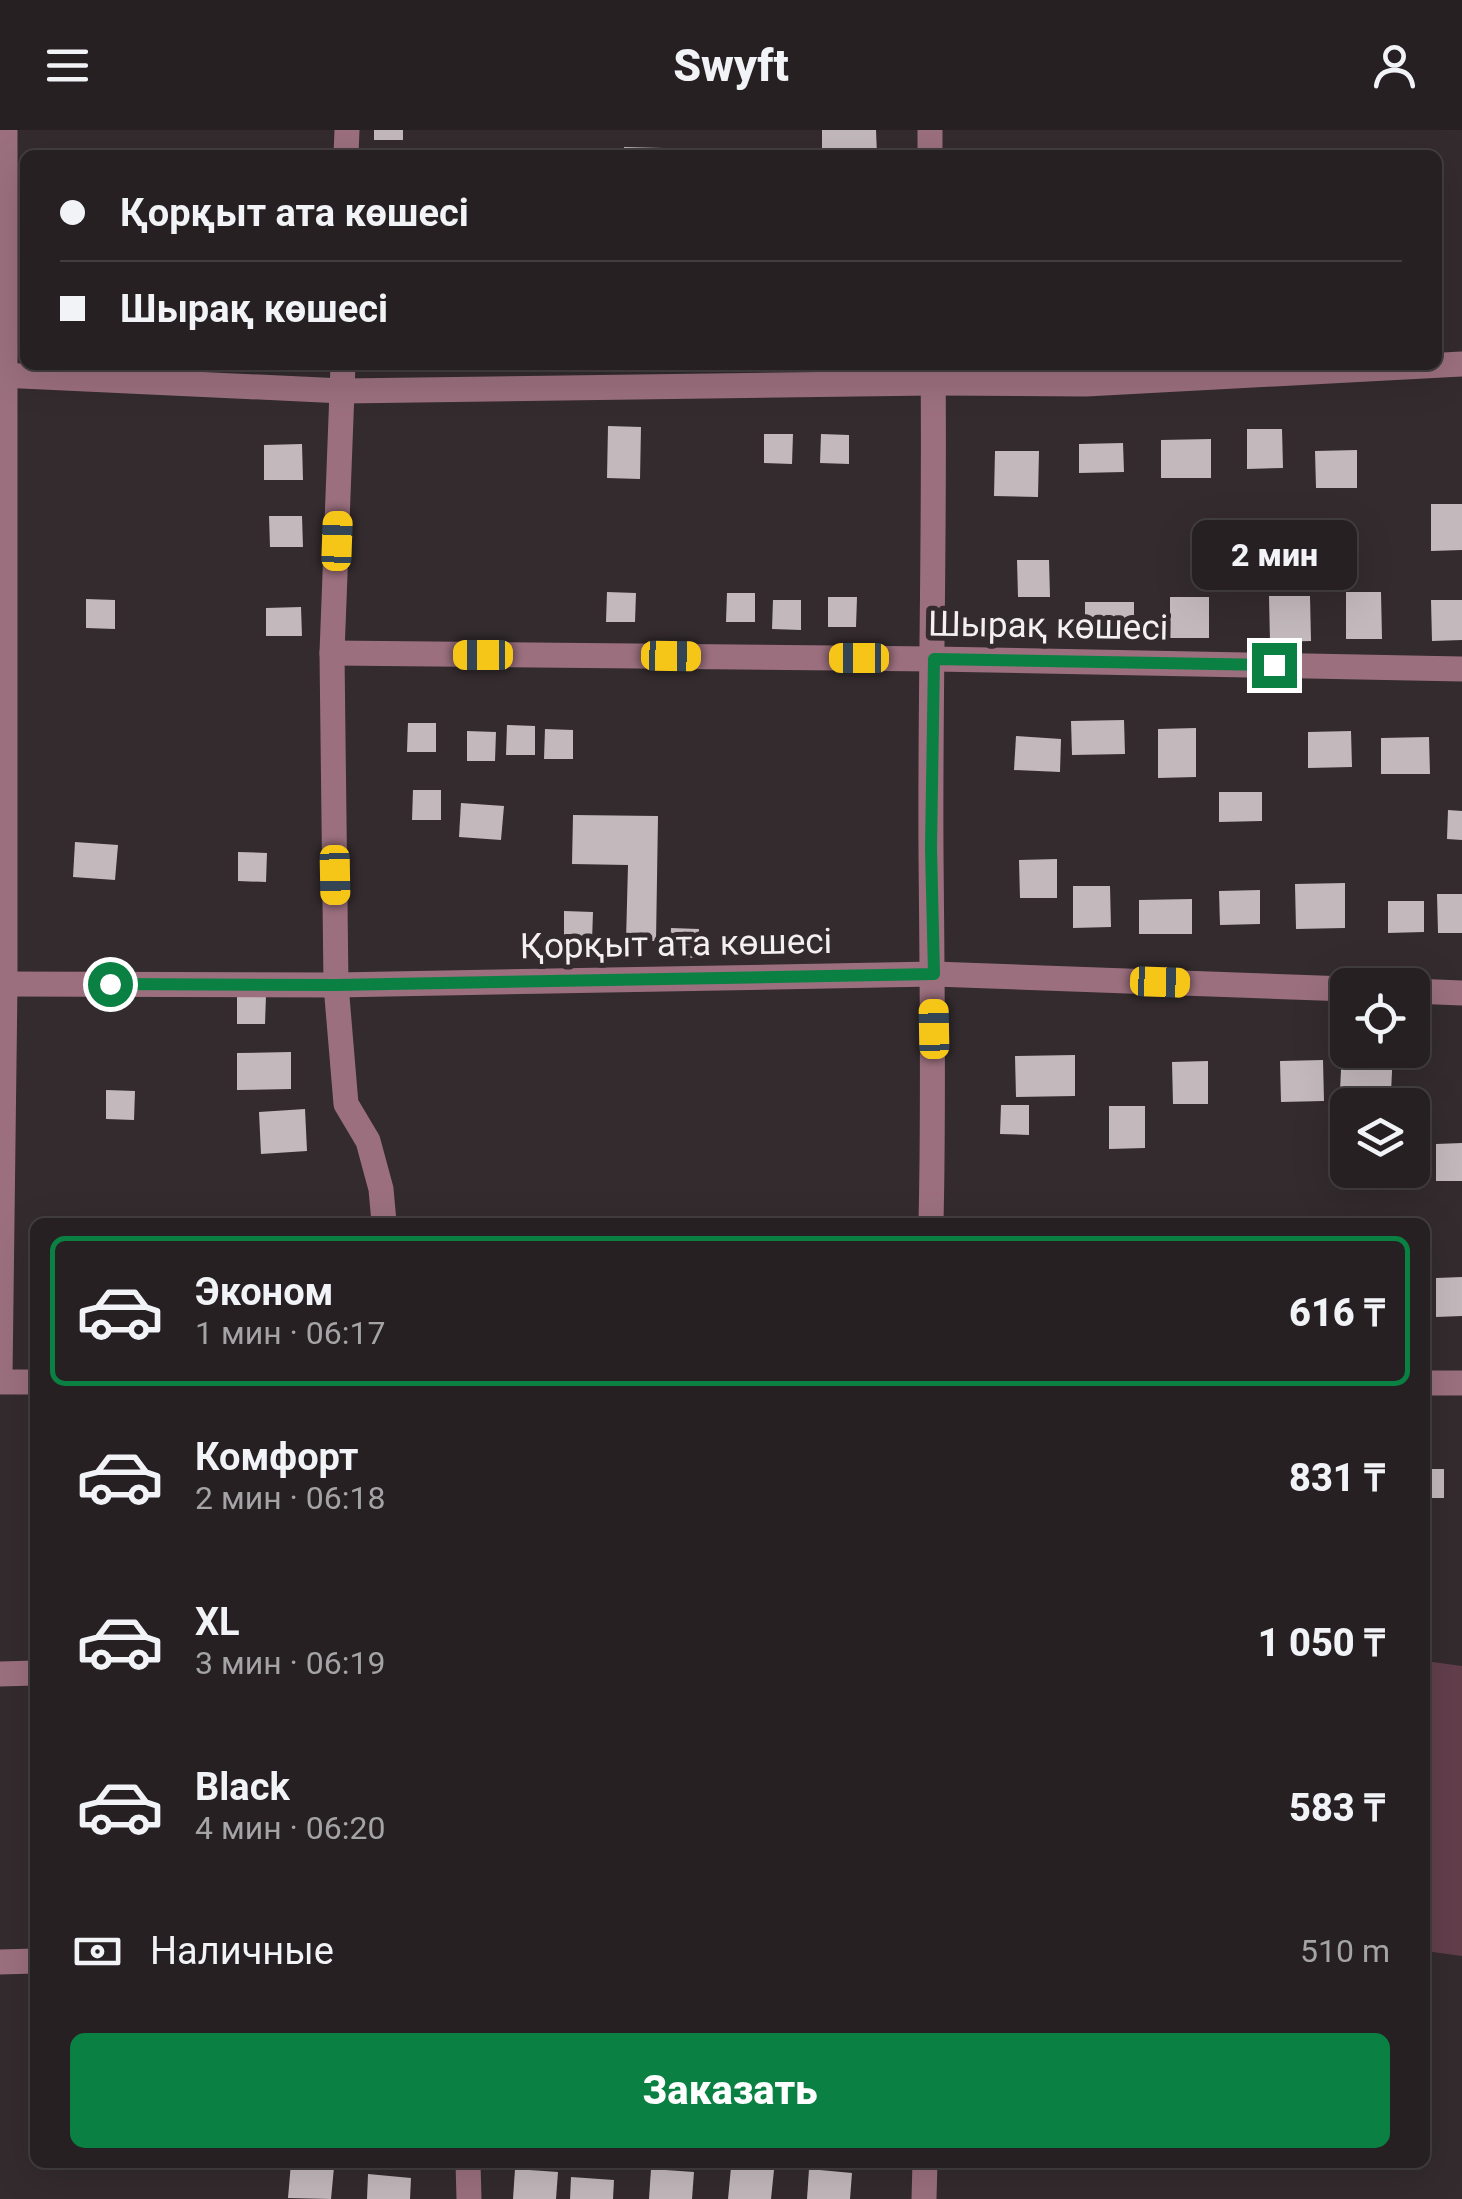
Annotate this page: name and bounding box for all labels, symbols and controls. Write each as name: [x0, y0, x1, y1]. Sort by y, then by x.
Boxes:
icon: menu: [40, 38, 95, 93]
icon: person: [1367, 38, 1422, 93]
text: Swyft: [673, 39, 789, 92]
text: Қорқыт ата көшесі: [120, 191, 469, 235]
text: Шырақ көшесі: [120, 287, 388, 331]
car: [321, 510, 353, 572]
callout: 2 мин: [1192, 520, 1356, 590]
text: 2 мин: [1231, 536, 1318, 574]
street label: Шырақ көшесі: [927, 603, 1169, 649]
car: [453, 640, 513, 670]
car: [641, 640, 701, 672]
car: [829, 643, 889, 673]
route end: [1252, 643, 1297, 688]
car: [319, 845, 351, 905]
street label: Қорқыт ата көшесі: [520, 921, 832, 967]
route start: [88, 962, 133, 1007]
car: [1129, 966, 1191, 998]
map controls: [1330, 968, 1430, 1188]
button: locate: [1330, 968, 1430, 1068]
car: [918, 999, 950, 1059]
button: layers: [1330, 1088, 1430, 1188]
icon: car: [75, 1266, 165, 1356]
text: Эконом: [195, 1270, 333, 1314]
text: 616 ₸: [1289, 1291, 1385, 1335]
text: 1 мин · 06:17: [195, 1314, 386, 1352]
icon: car: [75, 1431, 165, 1521]
text: Комфорт: [195, 1435, 358, 1479]
text: 831 ₸: [1289, 1456, 1385, 1500]
text: 2 мин · 06:18: [195, 1479, 386, 1517]
icon: car: [75, 1596, 165, 1686]
text: XL: [195, 1600, 240, 1644]
text: 1 050 ₸: [1258, 1621, 1385, 1665]
text: 3 мин · 06:19: [195, 1644, 386, 1682]
icon: car: [75, 1761, 165, 1851]
text: Black: [195, 1765, 290, 1809]
text: 583 ₸: [1289, 1786, 1385, 1830]
text: 4 мин · 06:20: [195, 1809, 386, 1847]
icon: cash: [70, 1924, 125, 1979]
text: Наличные: [150, 1929, 334, 1973]
text: 510 m: [1300, 1932, 1390, 1970]
button: Заказать: [70, 2033, 1390, 2148]

